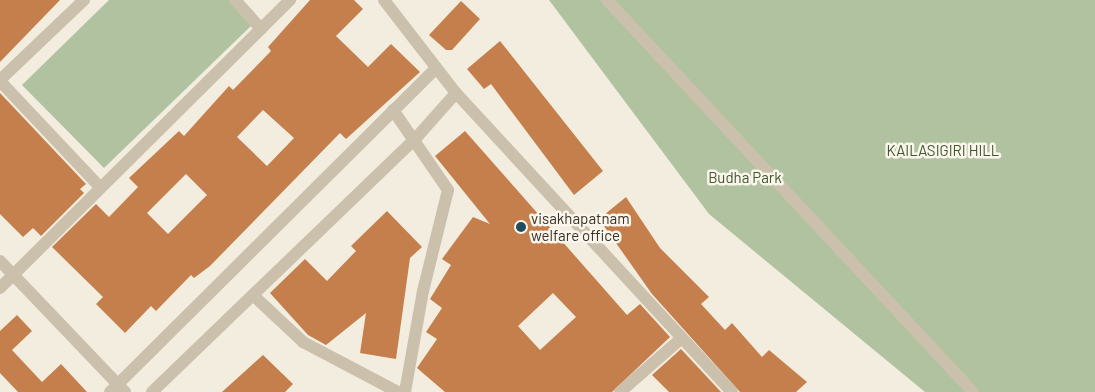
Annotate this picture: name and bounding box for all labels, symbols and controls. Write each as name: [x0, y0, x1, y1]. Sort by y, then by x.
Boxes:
park label: KAILASIGIRI HILL: [887, 142, 999, 160]
park label: Budha Park: [708, 169, 782, 187]
place label: visakhapatnam welfare office: [531, 209, 630, 244]
marker: visakhapatnam welfare office: [515, 221, 527, 233]

